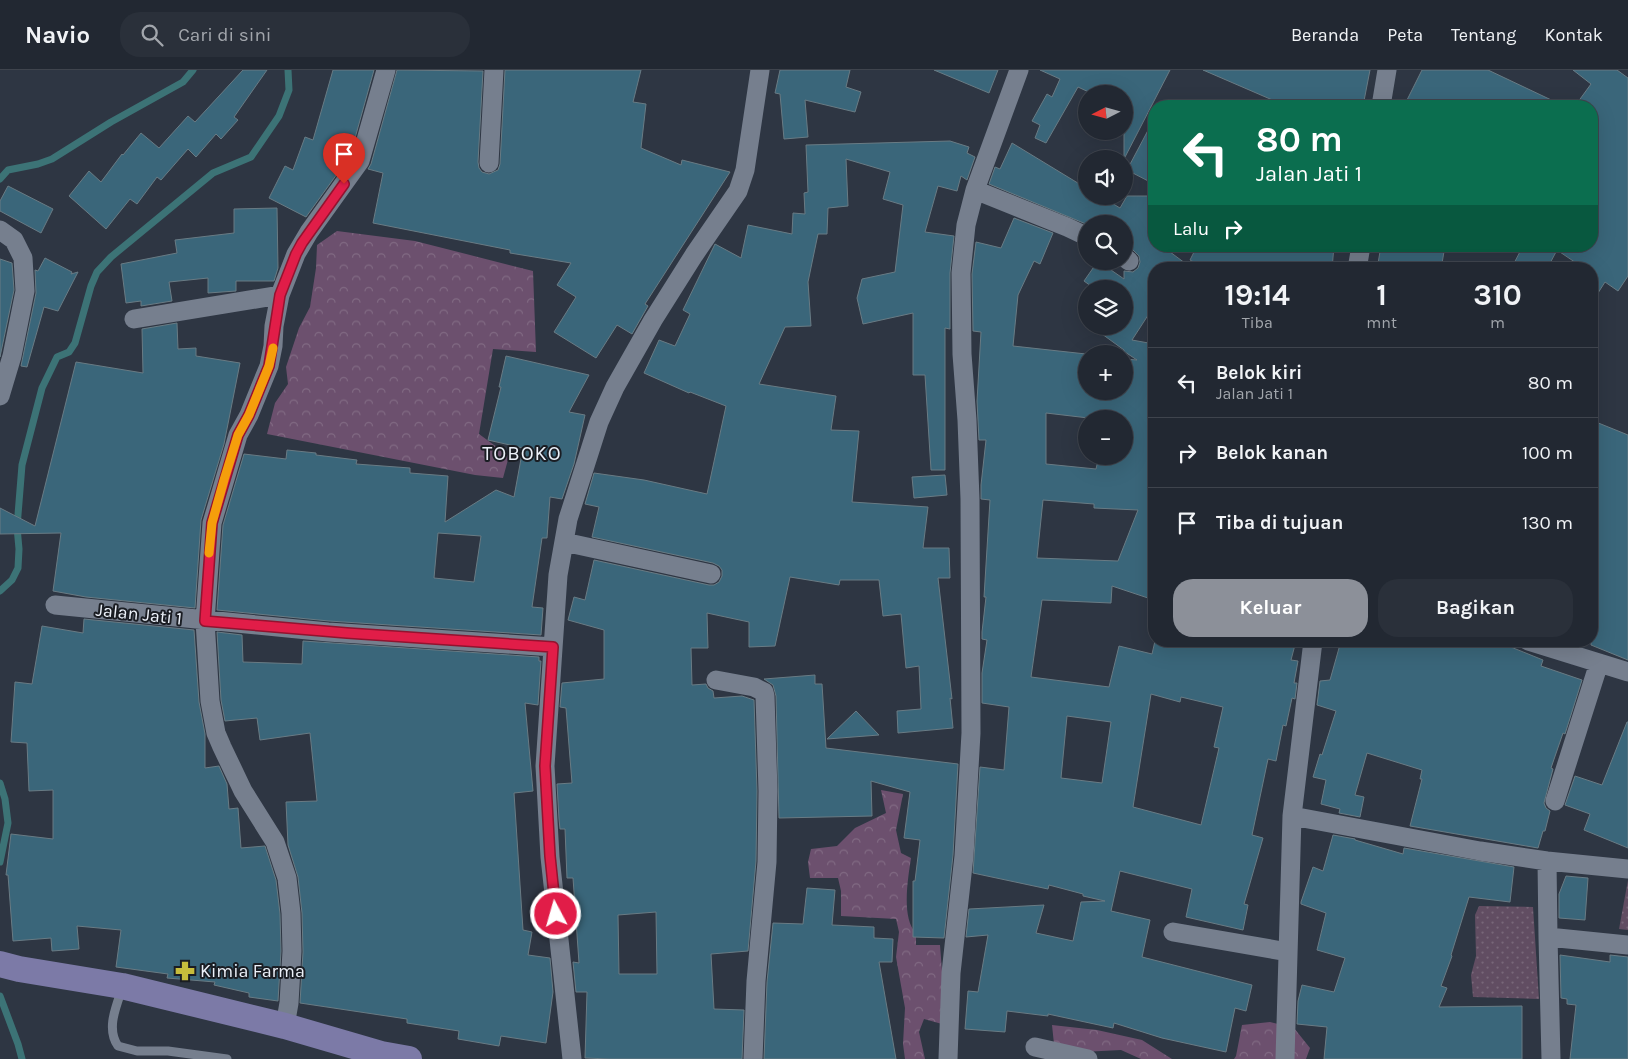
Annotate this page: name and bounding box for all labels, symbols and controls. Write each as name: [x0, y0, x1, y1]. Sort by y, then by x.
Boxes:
search box: [120, 12, 470, 57]
text: Navio: [25, 21, 90, 49]
icon: search: [138, 21, 166, 49]
text: Cari di sini: [178, 24, 272, 46]
text: Beranda: [1291, 24, 1359, 46]
text: Peta: [1387, 24, 1423, 46]
text: Tentang: [1451, 24, 1517, 46]
text: Kontak: [1545, 24, 1603, 46]
north arrow: [1078, 85, 1132, 140]
map controls: [1078, 85, 1133, 465]
text: 80 m: [1256, 119, 1343, 160]
icon: left: [1173, 120, 1238, 185]
pin: [323, 133, 365, 184]
icon: arrive: [330, 140, 358, 168]
button: sound: [1078, 150, 1133, 205]
text: Jalan Jati 1: [1256, 161, 1362, 187]
button: search: [1078, 215, 1133, 270]
icon: right: [1219, 215, 1247, 243]
text: Lalu: [1173, 218, 1209, 240]
text: 19:14: [1224, 277, 1290, 313]
text: 1: [1376, 277, 1387, 313]
text: 310: [1473, 277, 1522, 313]
button: layers: [1078, 280, 1133, 335]
text: Tiba: [1242, 313, 1273, 332]
text: mnt: [1366, 313, 1397, 332]
text: m: [1490, 313, 1505, 332]
button: +: [1078, 345, 1133, 400]
text: Belok kiri: [1216, 362, 1302, 384]
icon: left: [1173, 369, 1201, 397]
text: 80 m: [1528, 372, 1573, 394]
text: Jalan Jati 1: [1216, 384, 1293, 403]
button: −: [1078, 410, 1133, 465]
icon: right: [1173, 439, 1201, 467]
district label: TOBOKO: [482, 442, 562, 465]
text: Belok kanan: [1216, 442, 1328, 464]
text: 100 m: [1522, 442, 1573, 464]
icon: arrive: [1173, 509, 1201, 537]
text: Tiba di tujuan: [1216, 512, 1343, 534]
text: 130 m: [1522, 512, 1573, 534]
button: Keluar: [1173, 579, 1368, 637]
button: Bagikan: [1378, 579, 1573, 637]
street label: Jalan Jati 1: [95, 599, 183, 629]
position arrow: [529, 887, 581, 939]
pharmacy icon: Kimia Farma: [174, 960, 196, 982]
place label: Kimia Farma: [200, 960, 305, 982]

